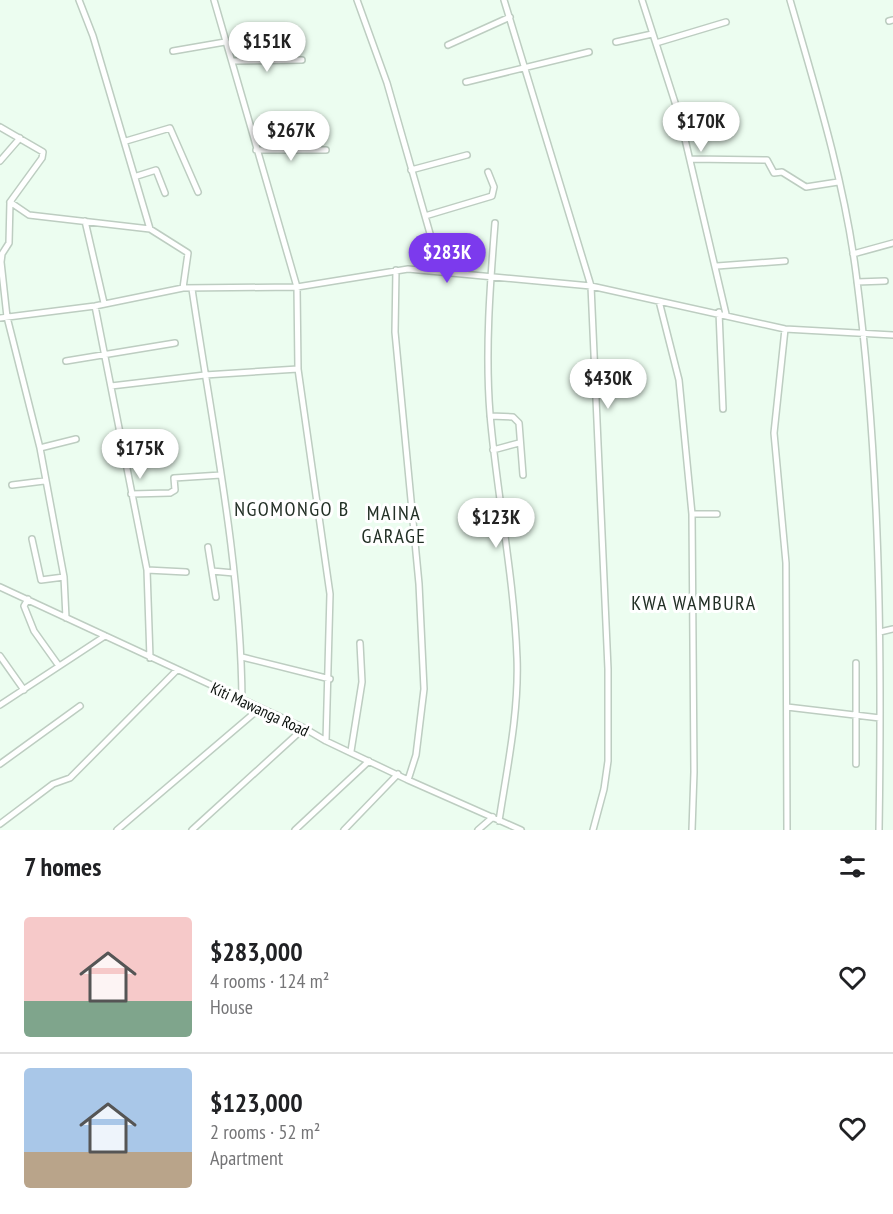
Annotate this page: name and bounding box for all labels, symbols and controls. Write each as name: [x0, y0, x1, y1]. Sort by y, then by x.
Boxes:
pin: $151K: [225, 22, 309, 73]
text: $151K: [243, 28, 291, 54]
pin: $170K: [659, 102, 743, 153]
text: $170K: [677, 108, 725, 134]
pin: $267K: [249, 111, 333, 162]
text: $267K: [267, 117, 315, 143]
pin: $283K: [405, 233, 489, 284]
text: $283K: [423, 239, 471, 265]
pin: $430K: [566, 359, 650, 410]
text: $430K: [584, 365, 632, 391]
pin: $175K: [98, 429, 182, 480]
text: $175K: [116, 435, 164, 461]
district label: NGOMONGO B: [234, 496, 350, 522]
pin: $123K: [454, 498, 538, 549]
district label: MAINA GARAGE: [362, 500, 426, 549]
text: $123K: [472, 504, 520, 530]
district label: KWA WAMBURA: [631, 590, 757, 616]
street label: Kiti Mawanga Road: [208, 678, 312, 741]
text: 7 homes: [24, 850, 101, 883]
icon: filters: [836, 850, 869, 883]
text: $283,000: [210, 935, 303, 968]
icon: home: [72, 941, 144, 1013]
icon: heart: [836, 961, 869, 994]
text: 4 rooms · 124 m²: [210, 968, 329, 994]
text: House: [210, 994, 253, 1020]
text: $123,000: [210, 1086, 303, 1119]
icon: home: [72, 1092, 144, 1164]
icon: heart: [836, 1112, 869, 1145]
text: 2 rooms · 52 m²: [210, 1119, 320, 1145]
text: Apartment: [210, 1145, 283, 1171]

